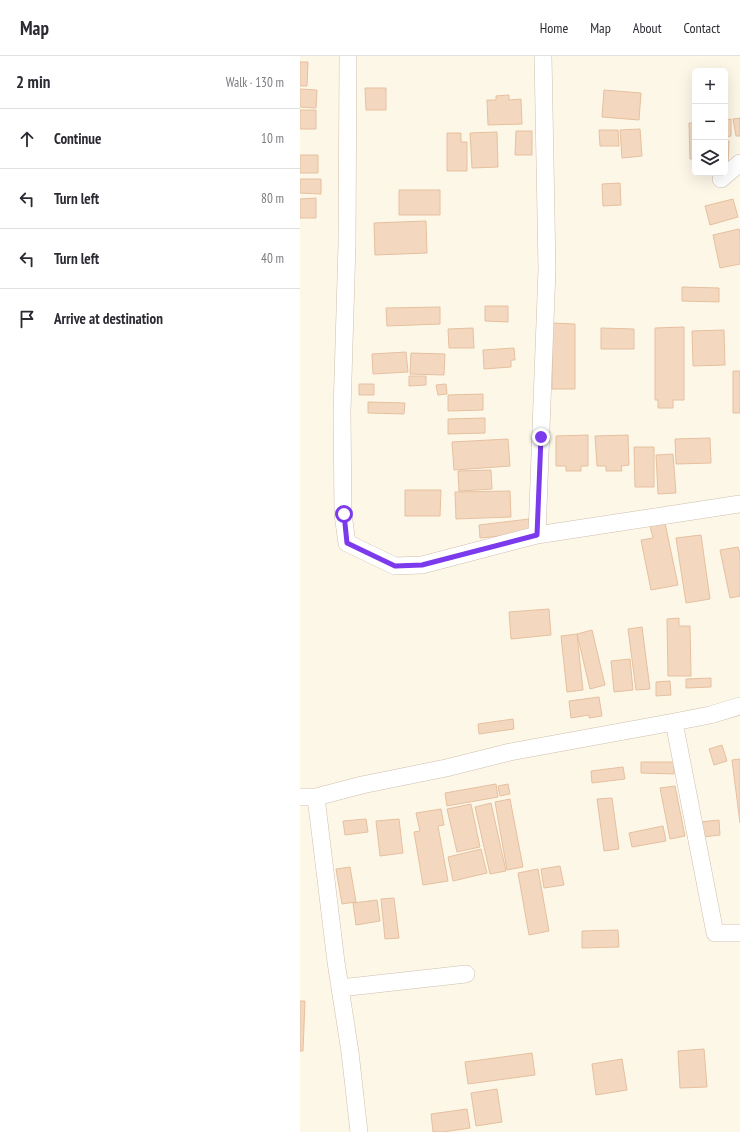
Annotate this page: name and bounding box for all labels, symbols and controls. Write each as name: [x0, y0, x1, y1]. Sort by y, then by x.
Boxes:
text: Map: [20, 16, 49, 40]
text: Home: [540, 19, 568, 37]
text: Map: [590, 19, 611, 37]
text: About: [633, 19, 662, 37]
text: Contact: [684, 19, 720, 37]
map controls: [692, 68, 728, 176]
button: +: [692, 68, 728, 104]
text: 2 min: [16, 71, 50, 93]
text: Walk · 130 m: [226, 74, 284, 91]
button: −: [692, 104, 728, 140]
icon: ahead: [16, 128, 38, 150]
text: Continue: [54, 129, 101, 148]
text: 10 m: [261, 130, 284, 147]
button: layers: [692, 140, 728, 176]
icon: left: [16, 188, 38, 210]
text: Turn left: [54, 189, 99, 208]
text: 80 m: [261, 190, 284, 207]
icon: left: [16, 248, 38, 270]
text: Turn left: [54, 249, 99, 268]
text: 40 m: [261, 250, 284, 267]
icon: arrive: [16, 308, 38, 330]
text: Arrive at destination: [54, 309, 163, 328]
route end: [532, 428, 550, 446]
route start: [335, 505, 353, 523]

